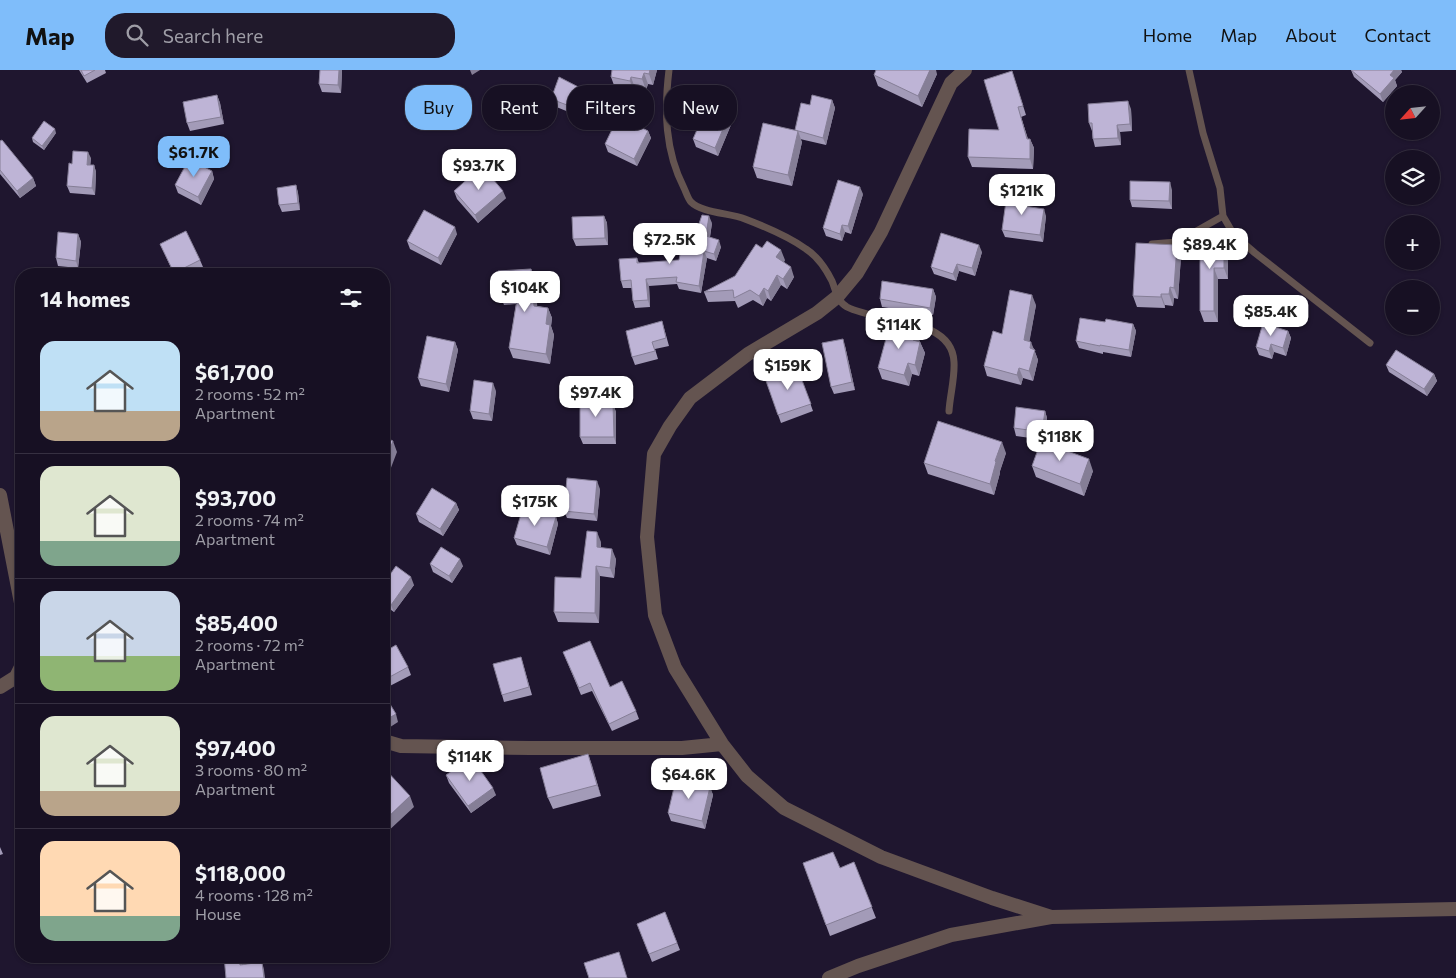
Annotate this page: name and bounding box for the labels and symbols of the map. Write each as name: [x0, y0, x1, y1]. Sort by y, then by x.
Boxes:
north arrow: [1385, 85, 1440, 140]
pin: $61.7K: [153, 136, 235, 178]
pin: $93.7K: [438, 148, 520, 191]
pin: $121K: [987, 174, 1057, 216]
pin: $72.5K: [629, 222, 711, 265]
pin: $89.4K: [1169, 228, 1251, 270]
pin: $104K: [490, 270, 560, 313]
pin: $85.4K: [1230, 294, 1312, 337]
pin: $114K: [864, 308, 934, 350]
pin: $159K: [753, 348, 823, 391]
pin: $97.4K: [555, 376, 637, 418]
pin: $118K: [1025, 420, 1095, 462]
pin: $175K: [500, 484, 570, 527]
pin: $114K: [435, 740, 505, 782]
pin: $64.6K: [648, 758, 730, 800]

